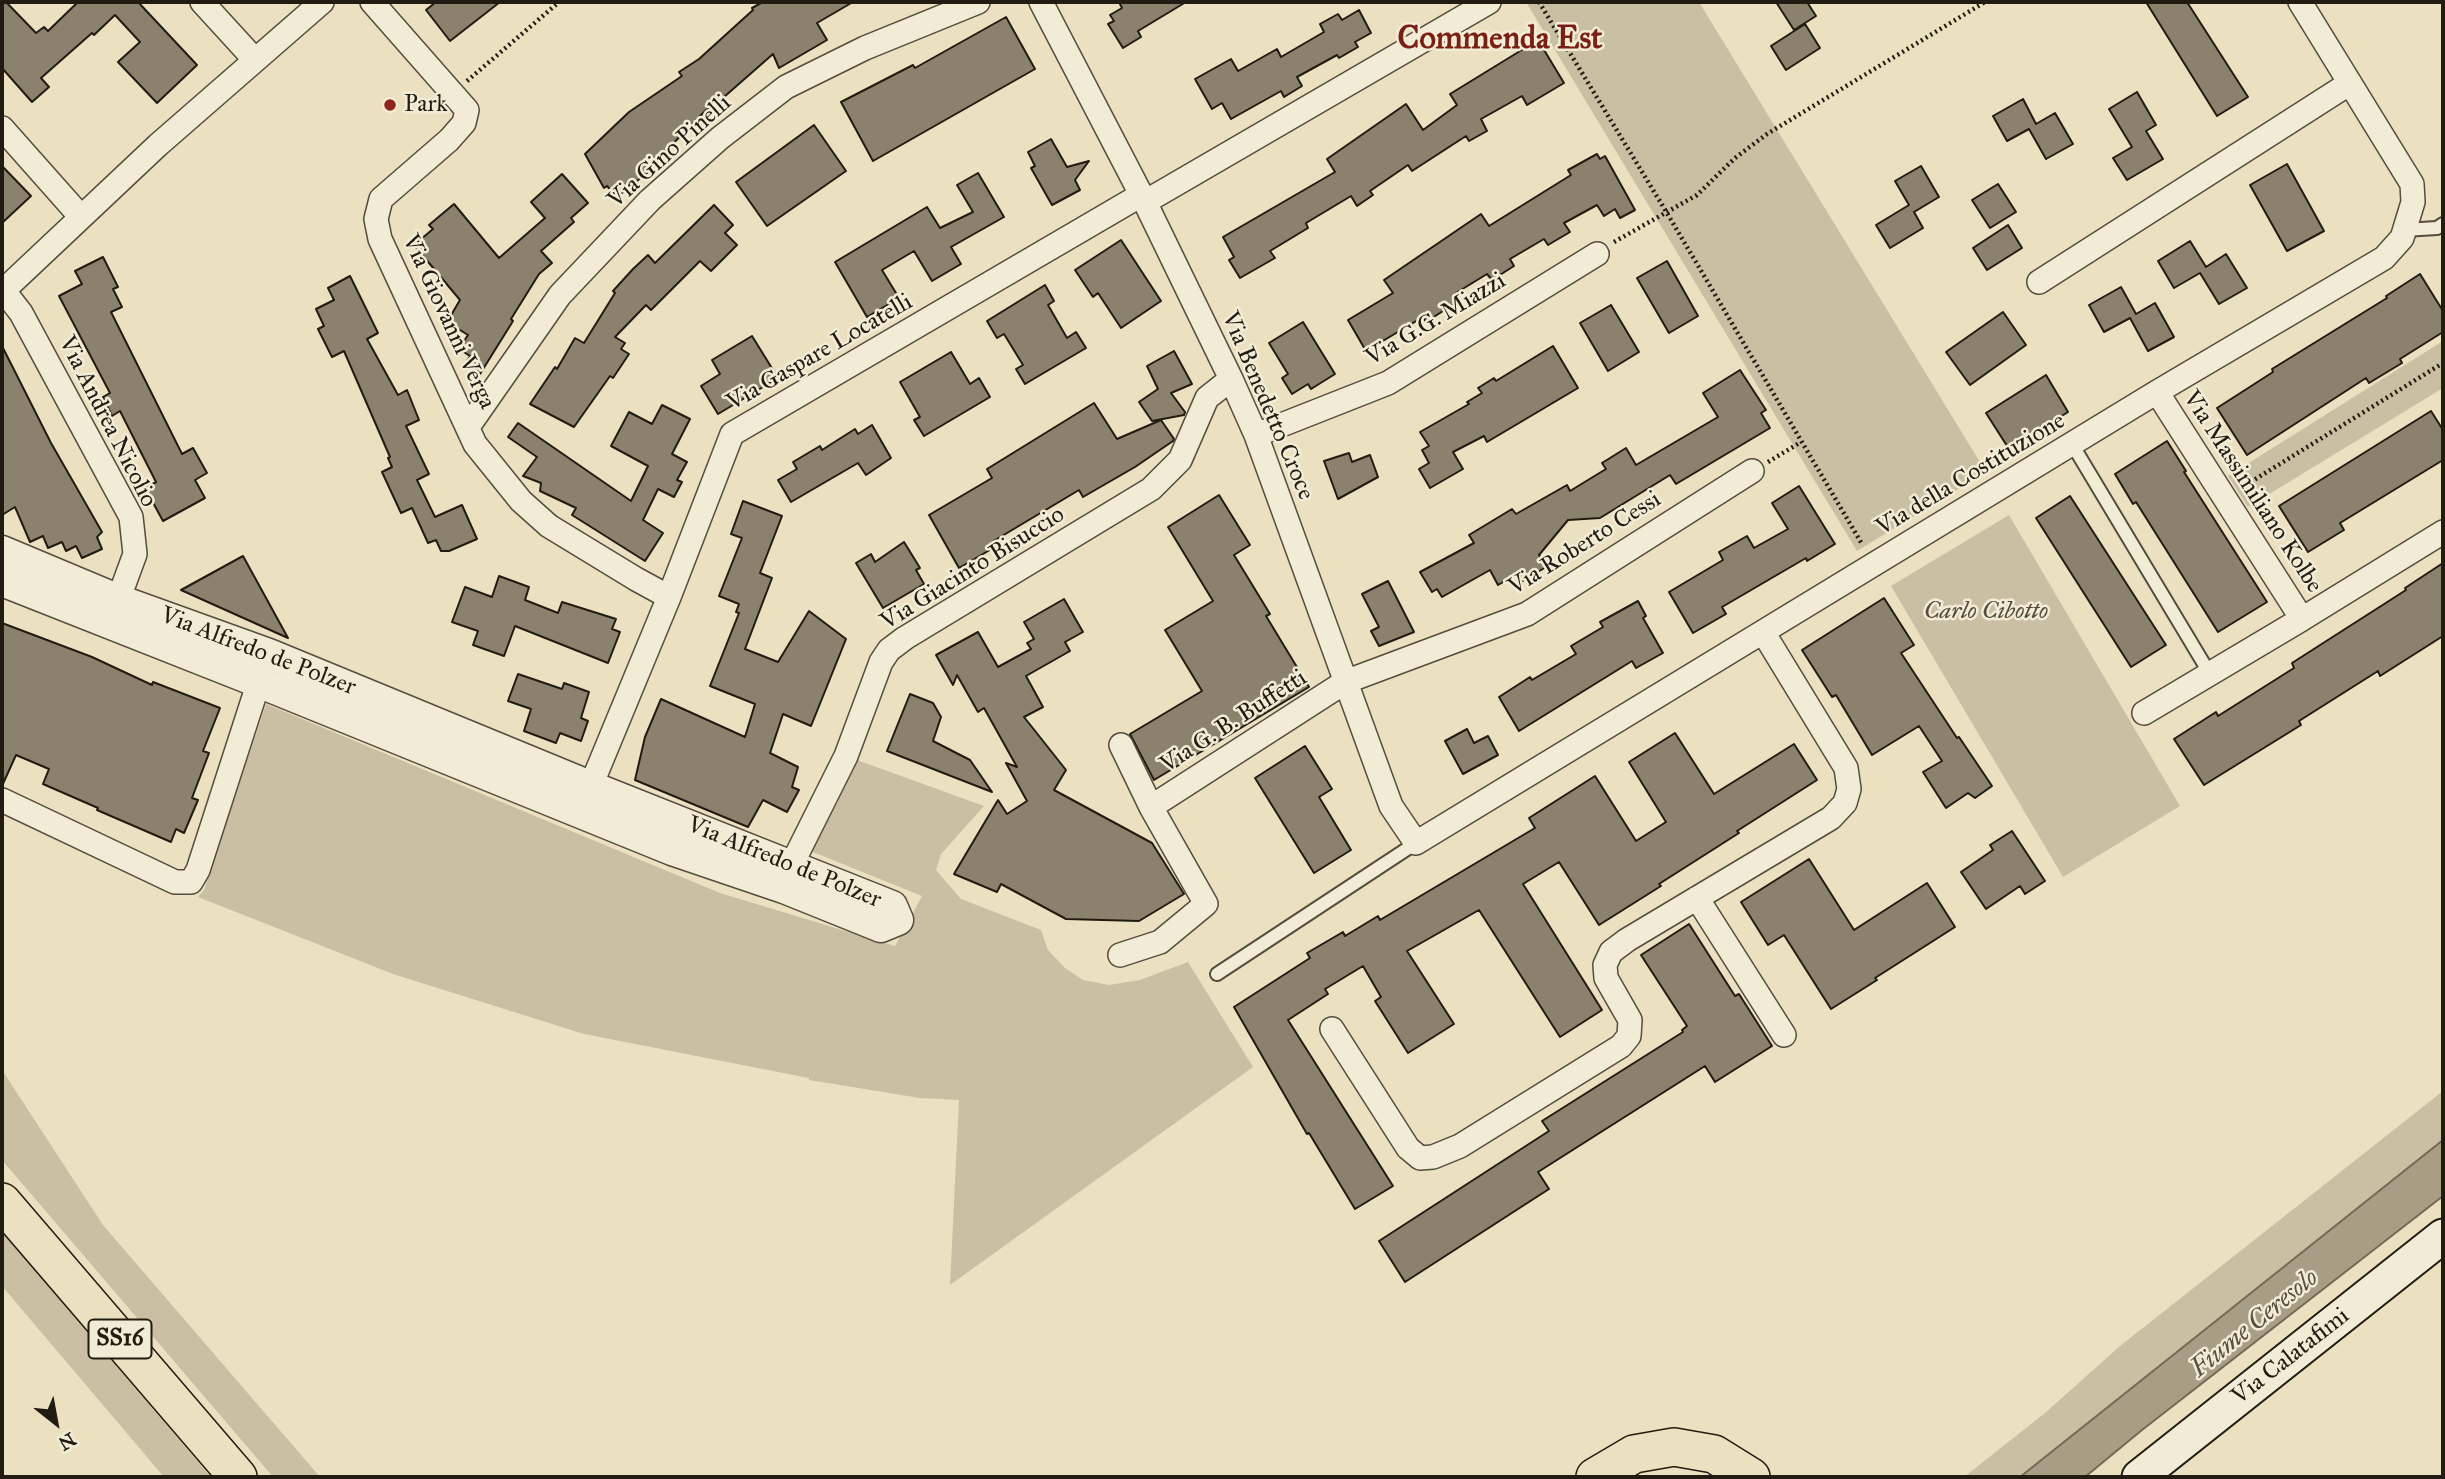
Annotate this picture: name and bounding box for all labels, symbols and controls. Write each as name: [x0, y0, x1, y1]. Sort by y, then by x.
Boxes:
district label: Commenda Est: [1398, 21, 1602, 59]
street label: Via Gino Pinelli: [602, 89, 738, 215]
place label: Park: [404, 91, 447, 119]
marker: Park: [382, 97, 398, 113]
street label: Via Giovanni Verga: [395, 230, 501, 414]
street label: Via G.G. Miazzi: [1361, 267, 1511, 373]
street label: Via Gaspare Locatelli: [722, 288, 918, 418]
street label: Via Benedetto Croce: [1214, 308, 1320, 504]
street label: Via Andrea Nicolio: [51, 332, 163, 512]
street label: Via Massimiliano Kolbe: [2176, 386, 2328, 598]
street label: Via della Costituzione: [1871, 407, 2071, 543]
street label: Via Roberto Cessi: [1503, 486, 1667, 602]
street label: Via Giacinto Bisuccio: [876, 501, 1070, 637]
park label: Carlo Cibotto: [1924, 598, 2048, 626]
street label: Via Alfredo de Polzer: [156, 602, 360, 702]
street label: Via G. B. Buffetti: [1155, 664, 1313, 780]
street label: Via Alfredo de Polzer: [683, 811, 885, 915]
water label: Fiume Ceresolo: [2185, 1263, 2325, 1385]
street label: Via Calatafimi: [2227, 1302, 2355, 1412]
road number: SS16: [88, 1320, 152, 1358]
north arrow: [21, 1388, 91, 1458]
text: N: [54, 1427, 80, 1455]

